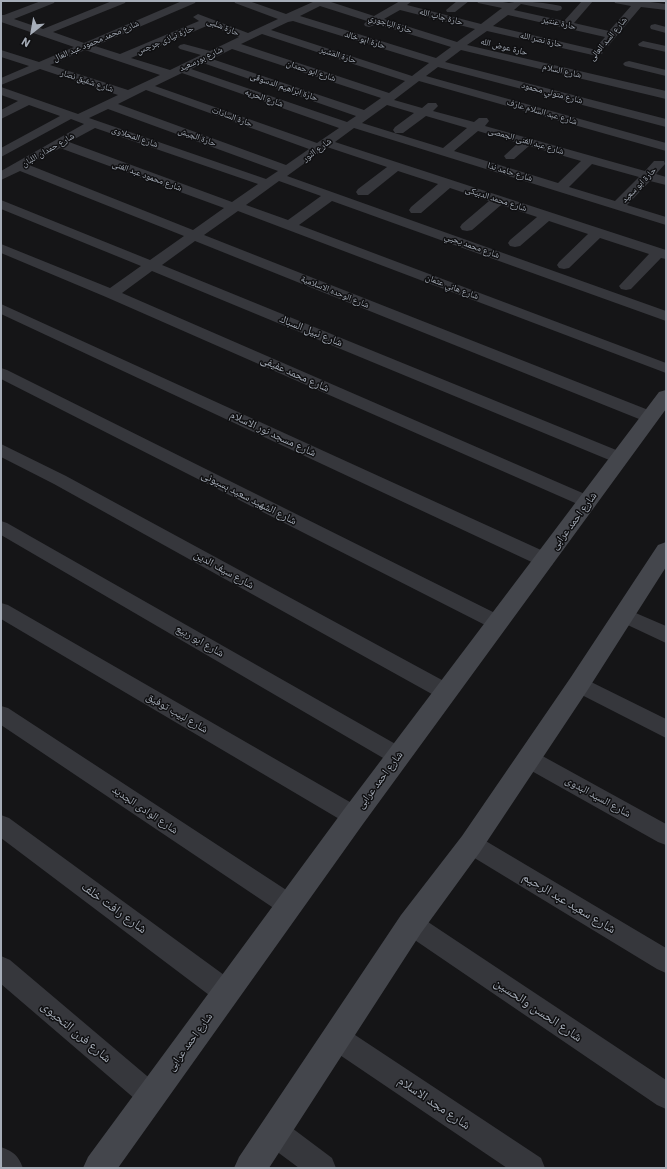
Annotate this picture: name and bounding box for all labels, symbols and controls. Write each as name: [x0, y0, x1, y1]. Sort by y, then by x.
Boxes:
street label: حارة جاب الله: [418, 6, 464, 28]
north arrow: [12, 12, 52, 52]
street label: حارة الباجوري: [367, 12, 413, 36]
street label: حارة عنتير: [541, 14, 577, 32]
street label: شارع السد العالى: [587, 15, 629, 63]
street label: حارة شلبى: [205, 16, 241, 38]
street label: شارع محمد محمود عبد العال: [51, 18, 141, 64]
street label: حارة نيازى جرجس: [135, 23, 195, 57]
street label: حارة ابو خالد: [343, 29, 387, 51]
street label: حارة نصر الله: [519, 30, 563, 50]
text: N: [19, 34, 33, 50]
street label: حارة عوض الله: [479, 36, 529, 58]
street label: شارع بورسعيد: [178, 44, 224, 74]
street label: حارة المشير: [318, 44, 358, 66]
street label: شارع ابو حمدان: [285, 58, 337, 84]
street label: شارع السلام: [542, 61, 582, 81]
street label: شارع شفيق نصار: [59, 67, 115, 95]
street label: حارة ابراهيم الدسوقى: [249, 70, 319, 104]
street label: شارع متولي محمود: [520, 80, 584, 106]
street label: شارع الحريه: [243, 86, 285, 110]
street label: شارع عبد السلام عارف: [506, 97, 578, 127]
street label: حارة السادات: [210, 105, 254, 129]
street label: شارع المحلاوى: [110, 124, 160, 150]
street label: حارة الجيش: [176, 125, 218, 149]
street label: شارع عبد الغنى الجمصى: [487, 125, 565, 157]
street label: شارع حمدان اللبان: [20, 131, 76, 169]
street label: شارع النور: [300, 136, 334, 164]
street label: شارع محمود عبد الغنى: [111, 158, 183, 194]
street label: شارع حامد ندا: [486, 160, 534, 184]
street label: حارة ابو سعيد: [619, 165, 659, 205]
street label: شارع محمد الدبيكى: [464, 184, 528, 214]
street label: شارع محمد يحيي: [443, 231, 501, 261]
street label: شارع هاني عثمان: [424, 272, 480, 302]
street label: شارع الوحده الاسلامية: [299, 273, 371, 311]
street label: شارع نبيل السباك: [277, 312, 345, 350]
street label: شارع محمد عفيفى: [259, 353, 331, 395]
street label: شارع مسجد نور الاسلام: [228, 408, 318, 460]
street label: شارع الشهيد سعيد بسيونى: [199, 468, 299, 528]
street label: شارع احمد عرابى: [548, 490, 600, 552]
street label: شارع سيف الدين: [192, 548, 256, 592]
street label: شارع ابو ربيع: [174, 622, 226, 660]
street label: شارع لبيب توفيق: [144, 690, 210, 736]
street label: شارع احمد عرابى: [354, 749, 406, 811]
street label: شارع السيد البدوى: [563, 774, 633, 820]
street label: شارع الوادى الجديد: [110, 783, 180, 837]
street label: شارع سعيد عبد الرحيم: [519, 869, 619, 937]
street label: شارع رافت خلف: [78, 879, 150, 937]
street label: شارع الحسن والحسين: [491, 975, 585, 1045]
street label: شارع فرن التحيوى: [38, 998, 114, 1066]
street label: شارع احمد عرابى: [164, 1010, 216, 1074]
street label: شارع مجد الاسلام: [395, 1073, 473, 1133]

